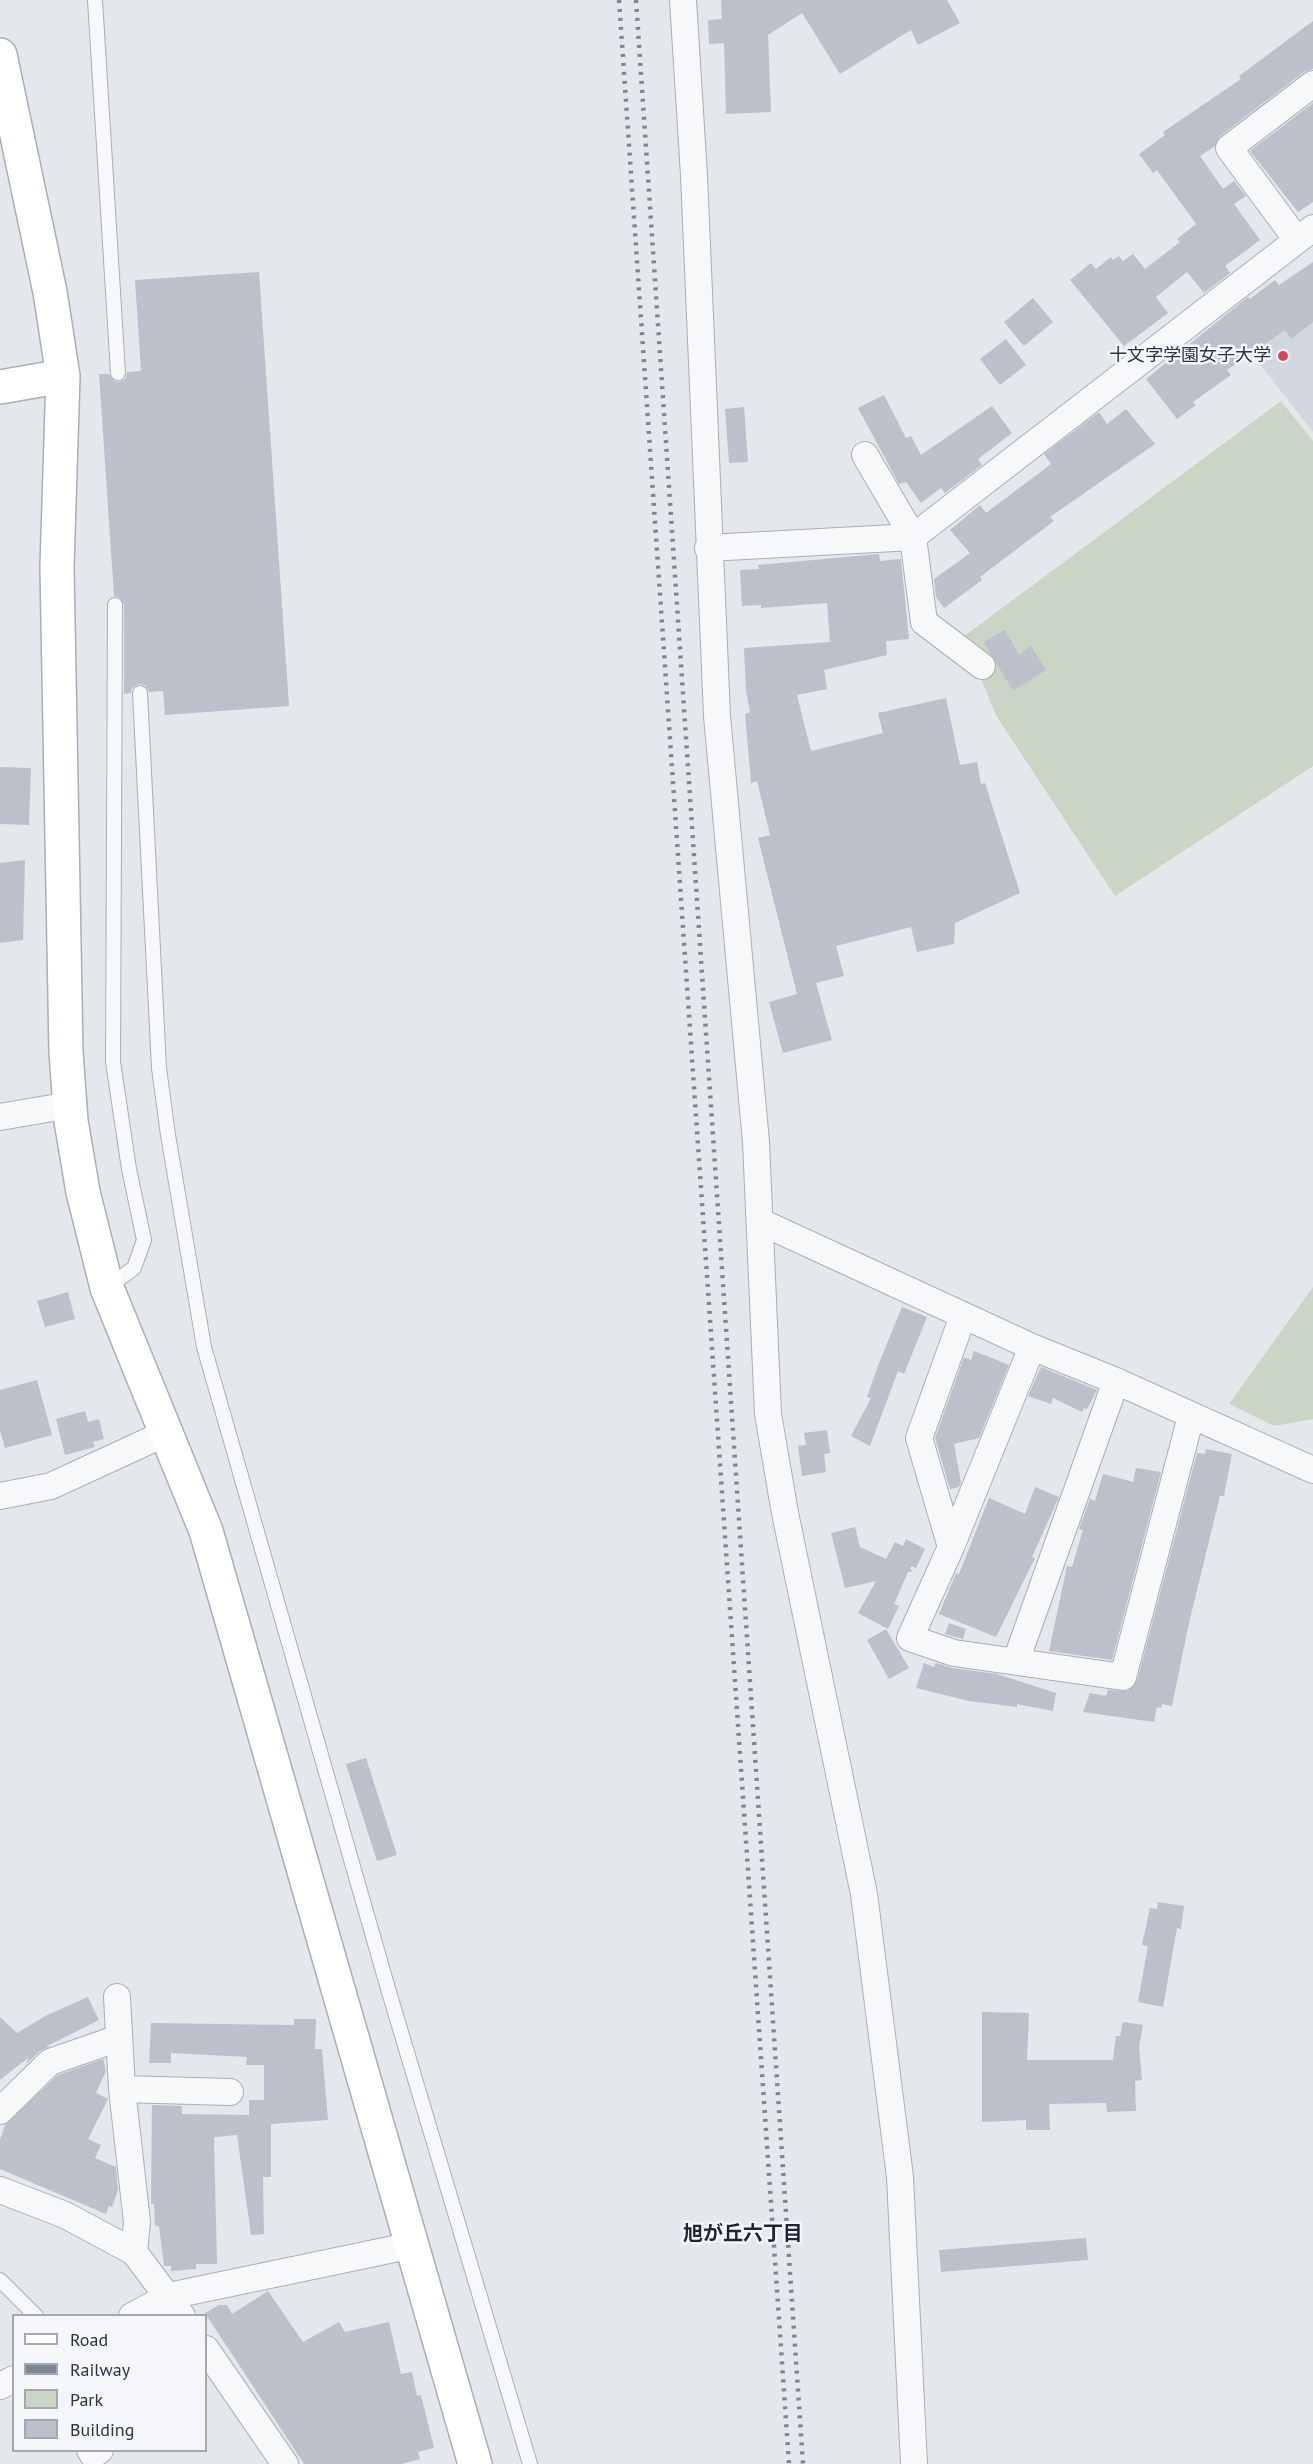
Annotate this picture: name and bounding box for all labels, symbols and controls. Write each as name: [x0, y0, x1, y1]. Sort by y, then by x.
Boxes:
place label: 十文字学園女子大学: [1109, 345, 1271, 367]
marker: 十文字学園女子大学: [1276, 349, 1290, 363]
district label: 旭が丘六丁目: [683, 2222, 803, 2246]
legend: [12, 2314, 207, 2452]
text: Road: [70, 2328, 108, 2351]
text: Railway: [70, 2358, 130, 2381]
text: Park: [70, 2388, 103, 2411]
text: Building: [70, 2418, 134, 2441]

